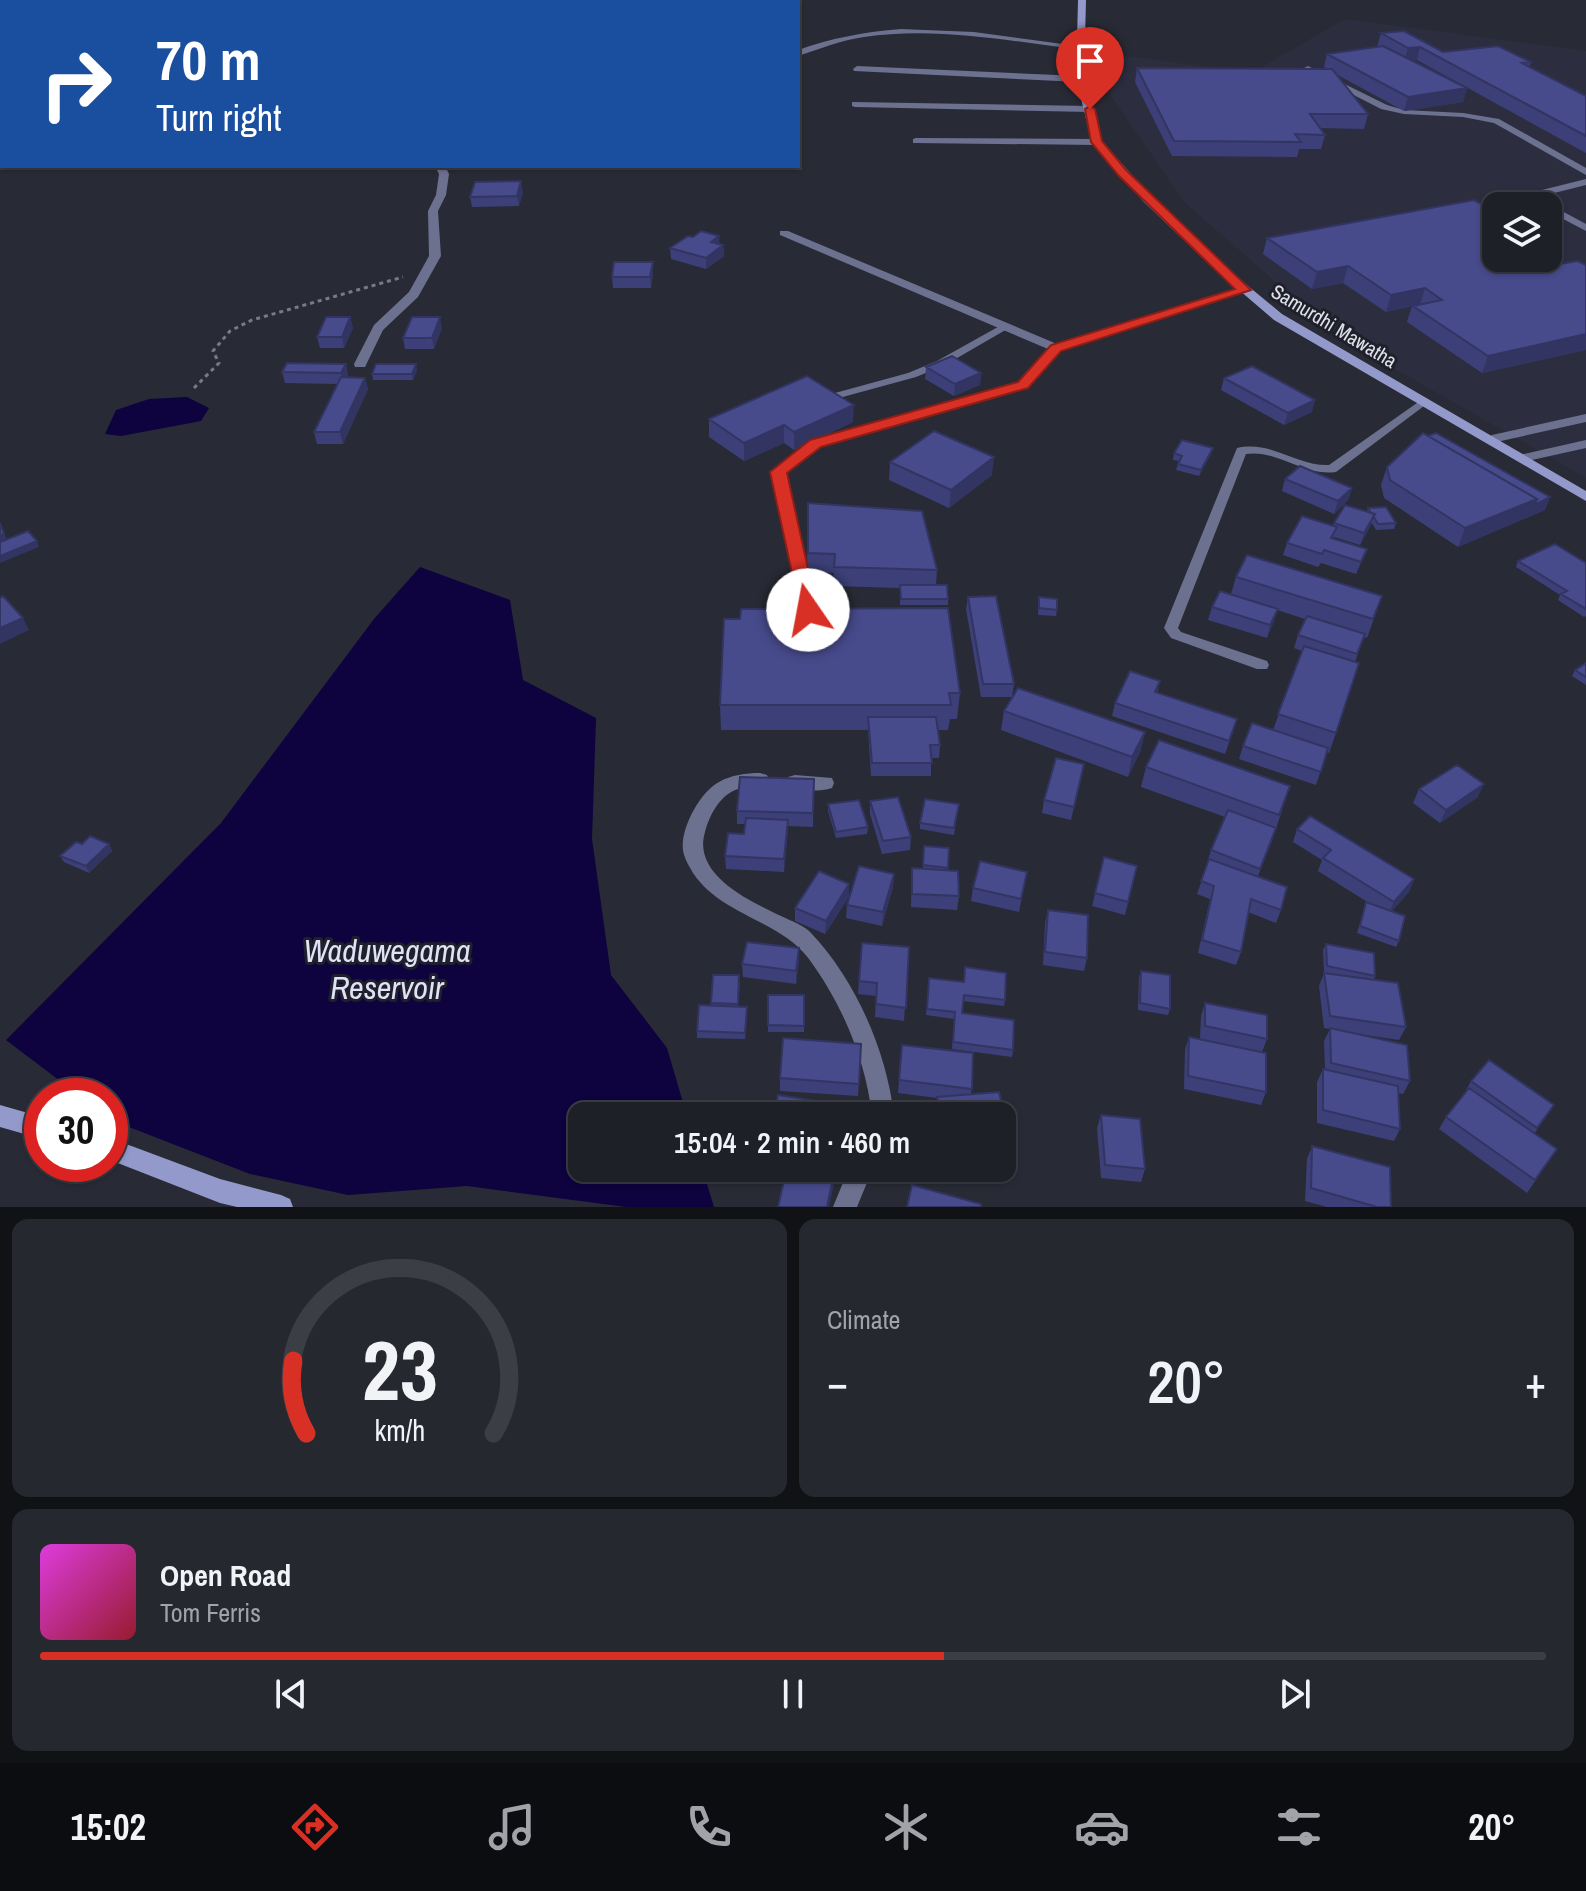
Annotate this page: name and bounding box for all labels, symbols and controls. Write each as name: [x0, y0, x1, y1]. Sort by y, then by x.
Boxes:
text: 70 m: [156, 22, 261, 97]
pin: [1056, 27, 1124, 109]
icon: right: [24, 32, 128, 136]
icon: arrive: [1068, 39, 1112, 83]
text: Turn right: [156, 94, 281, 142]
map controls: [1482, 192, 1562, 272]
button: layers: [1482, 192, 1562, 272]
street label: Samurdhi Mawatha: [1266, 277, 1402, 374]
position arrow: [766, 568, 850, 652]
water label: Waduwegama Reservoir: [303, 929, 471, 1009]
speed limit sign: 30: [24, 1078, 128, 1182]
text: 15:04 · 2 min · 460 m: [674, 1122, 910, 1162]
text: Climate: [827, 1302, 900, 1337]
text: 23: [362, 1314, 437, 1426]
text: 20°: [1147, 1341, 1226, 1422]
text: −: [827, 1352, 848, 1412]
text: +: [1525, 1352, 1546, 1412]
text: km/h: [374, 1411, 425, 1450]
text: Open Road: [160, 1555, 291, 1595]
text: Tom Ferris: [160, 1595, 261, 1630]
icon: previous: [269, 1672, 313, 1716]
icon: pause: [771, 1672, 815, 1716]
icon: next: [1273, 1672, 1317, 1716]
icon: directions: [287, 1799, 343, 1855]
icon: music: [484, 1799, 540, 1855]
icon: phone: [681, 1799, 737, 1855]
icon: climate: [878, 1799, 934, 1855]
icon: car: [1074, 1799, 1130, 1855]
icon: filters: [1271, 1799, 1327, 1855]
text: 15:02: [70, 1803, 146, 1851]
text: 20°: [1468, 1803, 1516, 1851]

